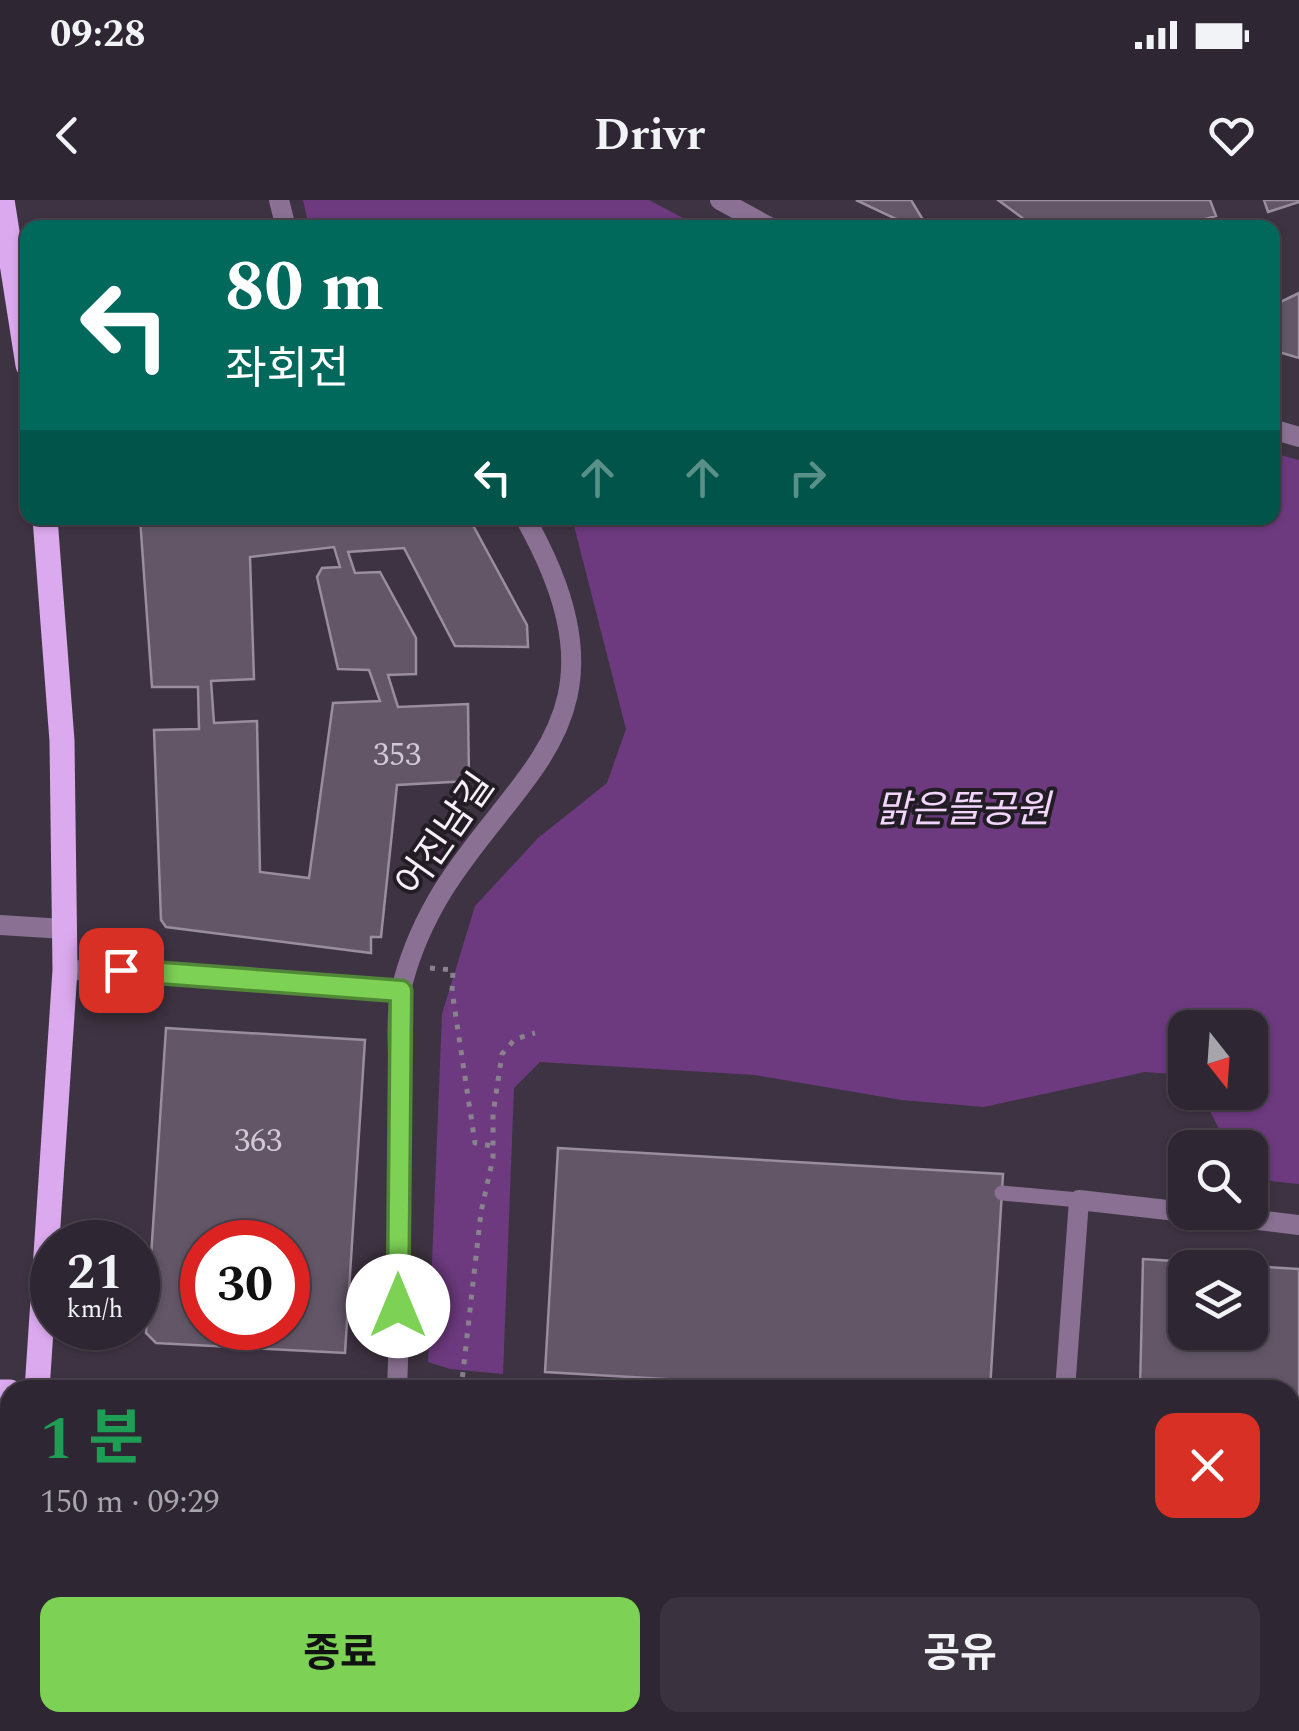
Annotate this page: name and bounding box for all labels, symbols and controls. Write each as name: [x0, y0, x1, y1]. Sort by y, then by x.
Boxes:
text: 09:28: [50, 6, 145, 64]
text: Drivr: [594, 101, 705, 170]
icon: back: [40, 108, 95, 163]
icon: heart: [1204, 108, 1259, 163]
text: 80 m: [225, 235, 384, 341]
icon: left: [60, 260, 190, 390]
text: 좌회전: [225, 335, 349, 404]
icon: left: [465, 450, 520, 505]
icon: ahead: [570, 450, 625, 505]
icon: ahead: [675, 450, 730, 505]
icon: right: [780, 450, 835, 505]
house number: 353: [373, 731, 421, 780]
street label: 어진남길: [382, 761, 510, 909]
park label: 맑은뜰공원: [876, 782, 1053, 840]
pin: [79, 928, 164, 1013]
icon: arrive: [94, 943, 149, 998]
north arrow: [1168, 1010, 1268, 1110]
map controls: [1168, 1010, 1268, 1350]
house number: 363: [234, 1117, 282, 1166]
button: search: [1168, 1130, 1268, 1230]
speed limit sign: 30: [180, 1220, 310, 1350]
text: 21: [67, 1235, 123, 1311]
button: layers: [1168, 1250, 1268, 1350]
position arrow: [346, 1254, 450, 1358]
text: km/h: [67, 1291, 123, 1329]
text: 1 분: [40, 1394, 144, 1486]
button: close: [1155, 1413, 1260, 1518]
text: 150 m · 09:29: [40, 1478, 220, 1527]
button: 종료: [40, 1597, 640, 1712]
button: 공유: [660, 1597, 1260, 1712]

